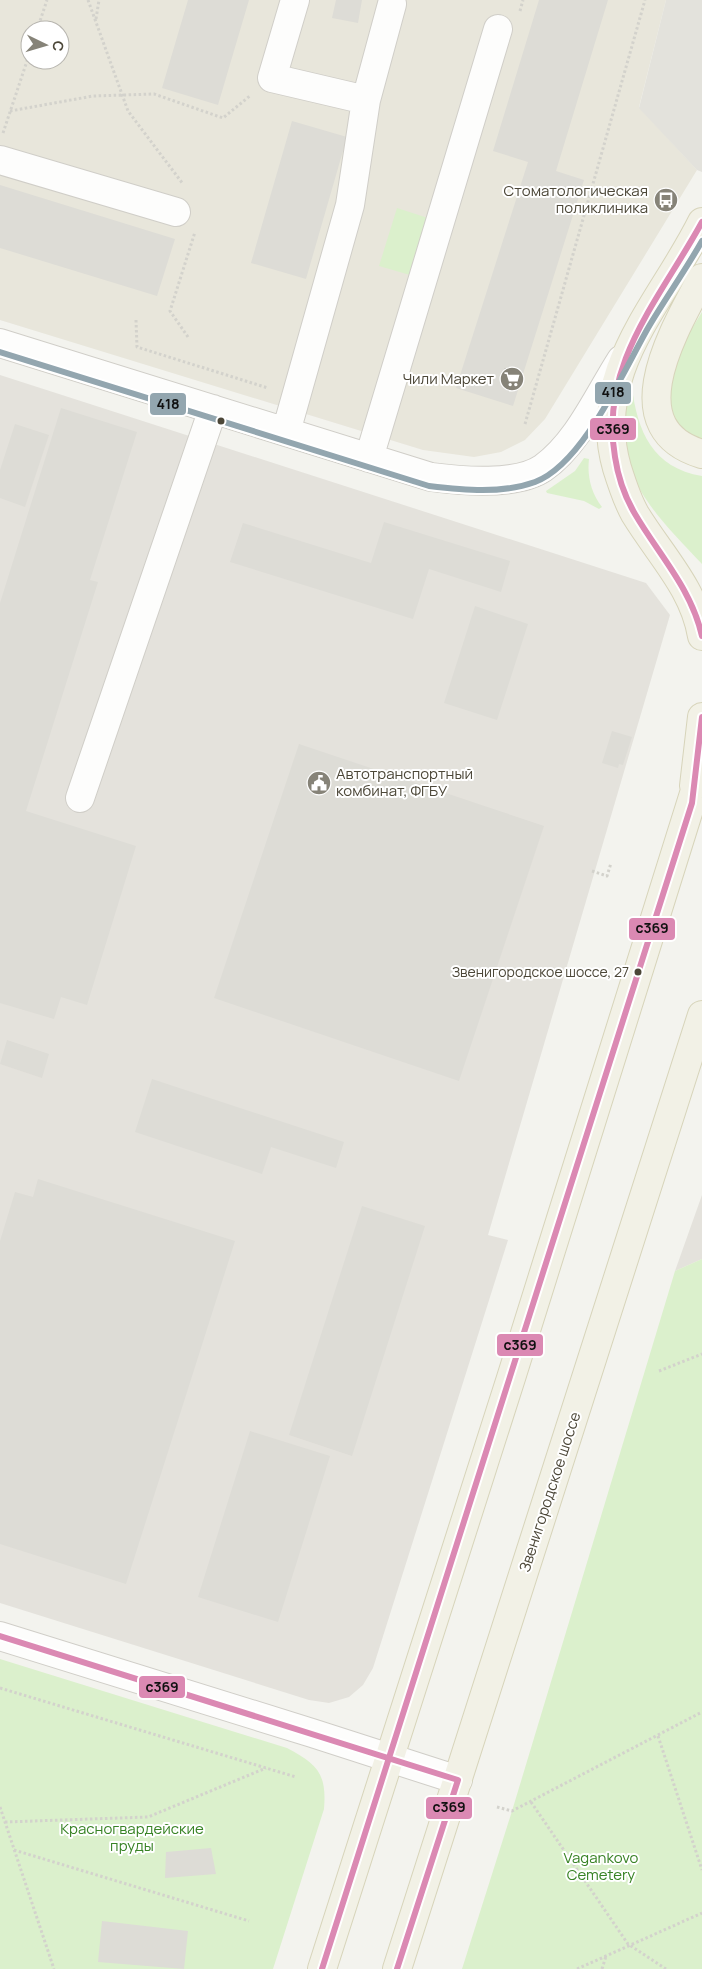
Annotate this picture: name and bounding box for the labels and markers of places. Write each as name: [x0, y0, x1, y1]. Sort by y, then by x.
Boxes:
place label: Стоматологическая поликлиника: [504, 180, 648, 218]
bus stop icon: Стоматологическая поликлиника: [653, 187, 679, 213]
supermarket icon: Чили Маркет: [499, 366, 525, 392]
place label: Чили Маркет: [402, 368, 494, 389]
unlabelled marker: [216, 416, 226, 426]
place label: Автотранспортный комбинат, ФГБУ: [336, 763, 473, 801]
public building icon: Автотранспортный комбинат, ФГБУ: [306, 770, 332, 796]
place label: Звенигородское шоссе, 27: [452, 962, 629, 981]
marker: Звенигородское шоссе, 27: [633, 967, 643, 977]

